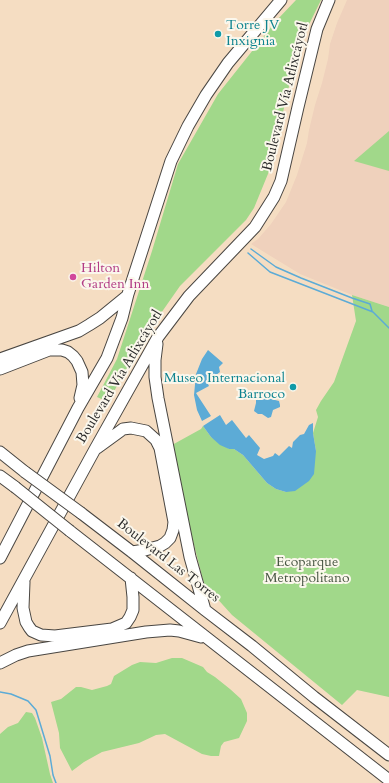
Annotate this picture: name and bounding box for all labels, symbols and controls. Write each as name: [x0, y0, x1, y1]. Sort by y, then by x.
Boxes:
place label: Torre JV Inxignia: [226, 18, 279, 50]
street label: Boulevard Vía Atlixcáyotl: [259, 21, 313, 173]
marker: Torre JV Inxignia: [213, 29, 223, 39]
place label: Hilton Garden Inn: [81, 261, 149, 294]
marker: Hilton Garden Inn: [68, 272, 78, 282]
street label: Boulevard Vía Atlixcáyotl: [74, 307, 166, 447]
place label: Museo Internacional Barroco: [164, 371, 285, 404]
marker: Museo Internacional Barroco: [288, 382, 298, 392]
street label: Boulevard Las Torres: [113, 516, 223, 606]
park label: Ecoparque Metropolitano: [264, 555, 350, 588]

